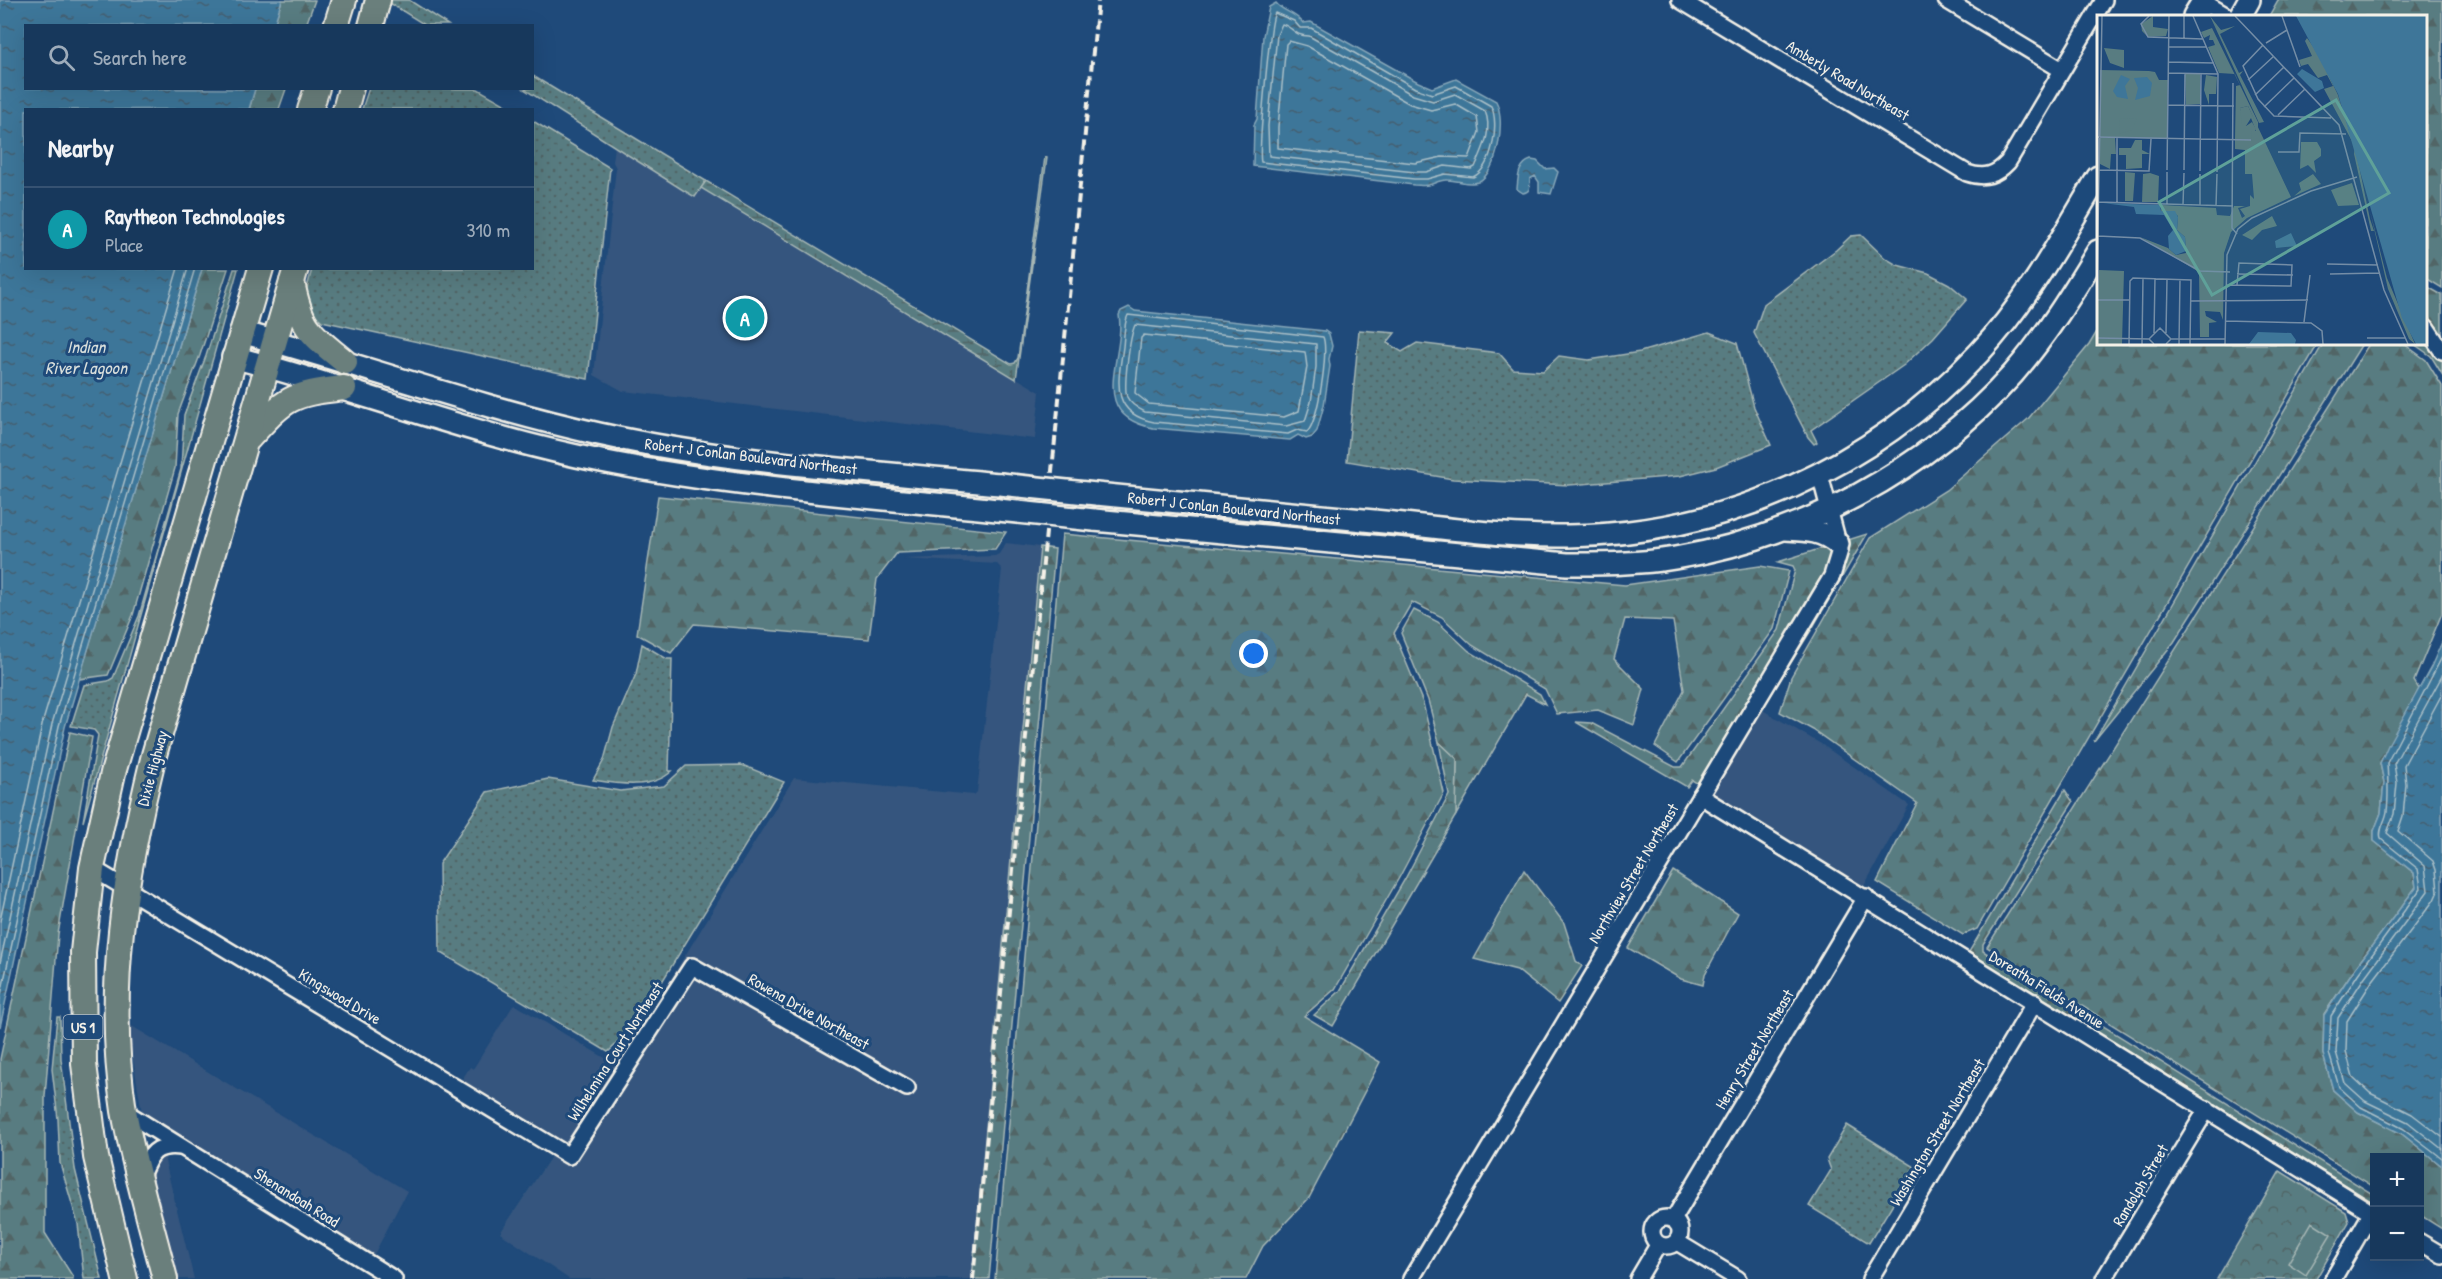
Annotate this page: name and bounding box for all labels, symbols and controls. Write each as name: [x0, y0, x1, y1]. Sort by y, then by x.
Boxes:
inset map: [2097, 15, 2427, 345]
search box: [24, 24, 534, 90]
street label: Amberly Road Northeast: [1782, 34, 1914, 126]
icon: search: [45, 41, 78, 74]
text: Search here: [93, 42, 187, 72]
text: Nearby: [48, 130, 114, 165]
text: Raytheon Technologies: [105, 201, 285, 231]
text: A: [63, 216, 72, 243]
text: 310 m: [467, 216, 510, 243]
text: Place: [105, 231, 144, 258]
pin: A: [726, 296, 764, 340]
water label: Indian River Lagoon: [45, 334, 129, 380]
street label: Robert J Conlan Boulevard Northeast: [644, 432, 859, 480]
street label: Robert J Conlan Boulevard Northeast: [1127, 486, 1342, 530]
your location: [1239, 639, 1268, 668]
street label: Dixie Highway: [131, 728, 173, 808]
street label: Northview Street Northeast: [1583, 799, 1684, 947]
street label: Doreatha Fields Avenue: [1985, 945, 2109, 1034]
street label: Kingswood Drive: [295, 963, 386, 1030]
street label: Rowena Drive Northeast: [745, 967, 874, 1055]
street label: Wilhelmina Court Northeast: [562, 977, 668, 1125]
street label: Henry Street Northeast: [1709, 985, 1799, 1113]
road number: US 1: [64, 1015, 103, 1039]
street label: Washington Street Northeast: [1884, 1054, 1990, 1210]
street label: Randolph Street: [2107, 1139, 2173, 1230]
map controls: [2370, 1153, 2424, 1261]
button: +: [2370, 1153, 2424, 1207]
street label: Shenandoah Road: [250, 1162, 344, 1232]
button: −: [2370, 1207, 2424, 1261]

